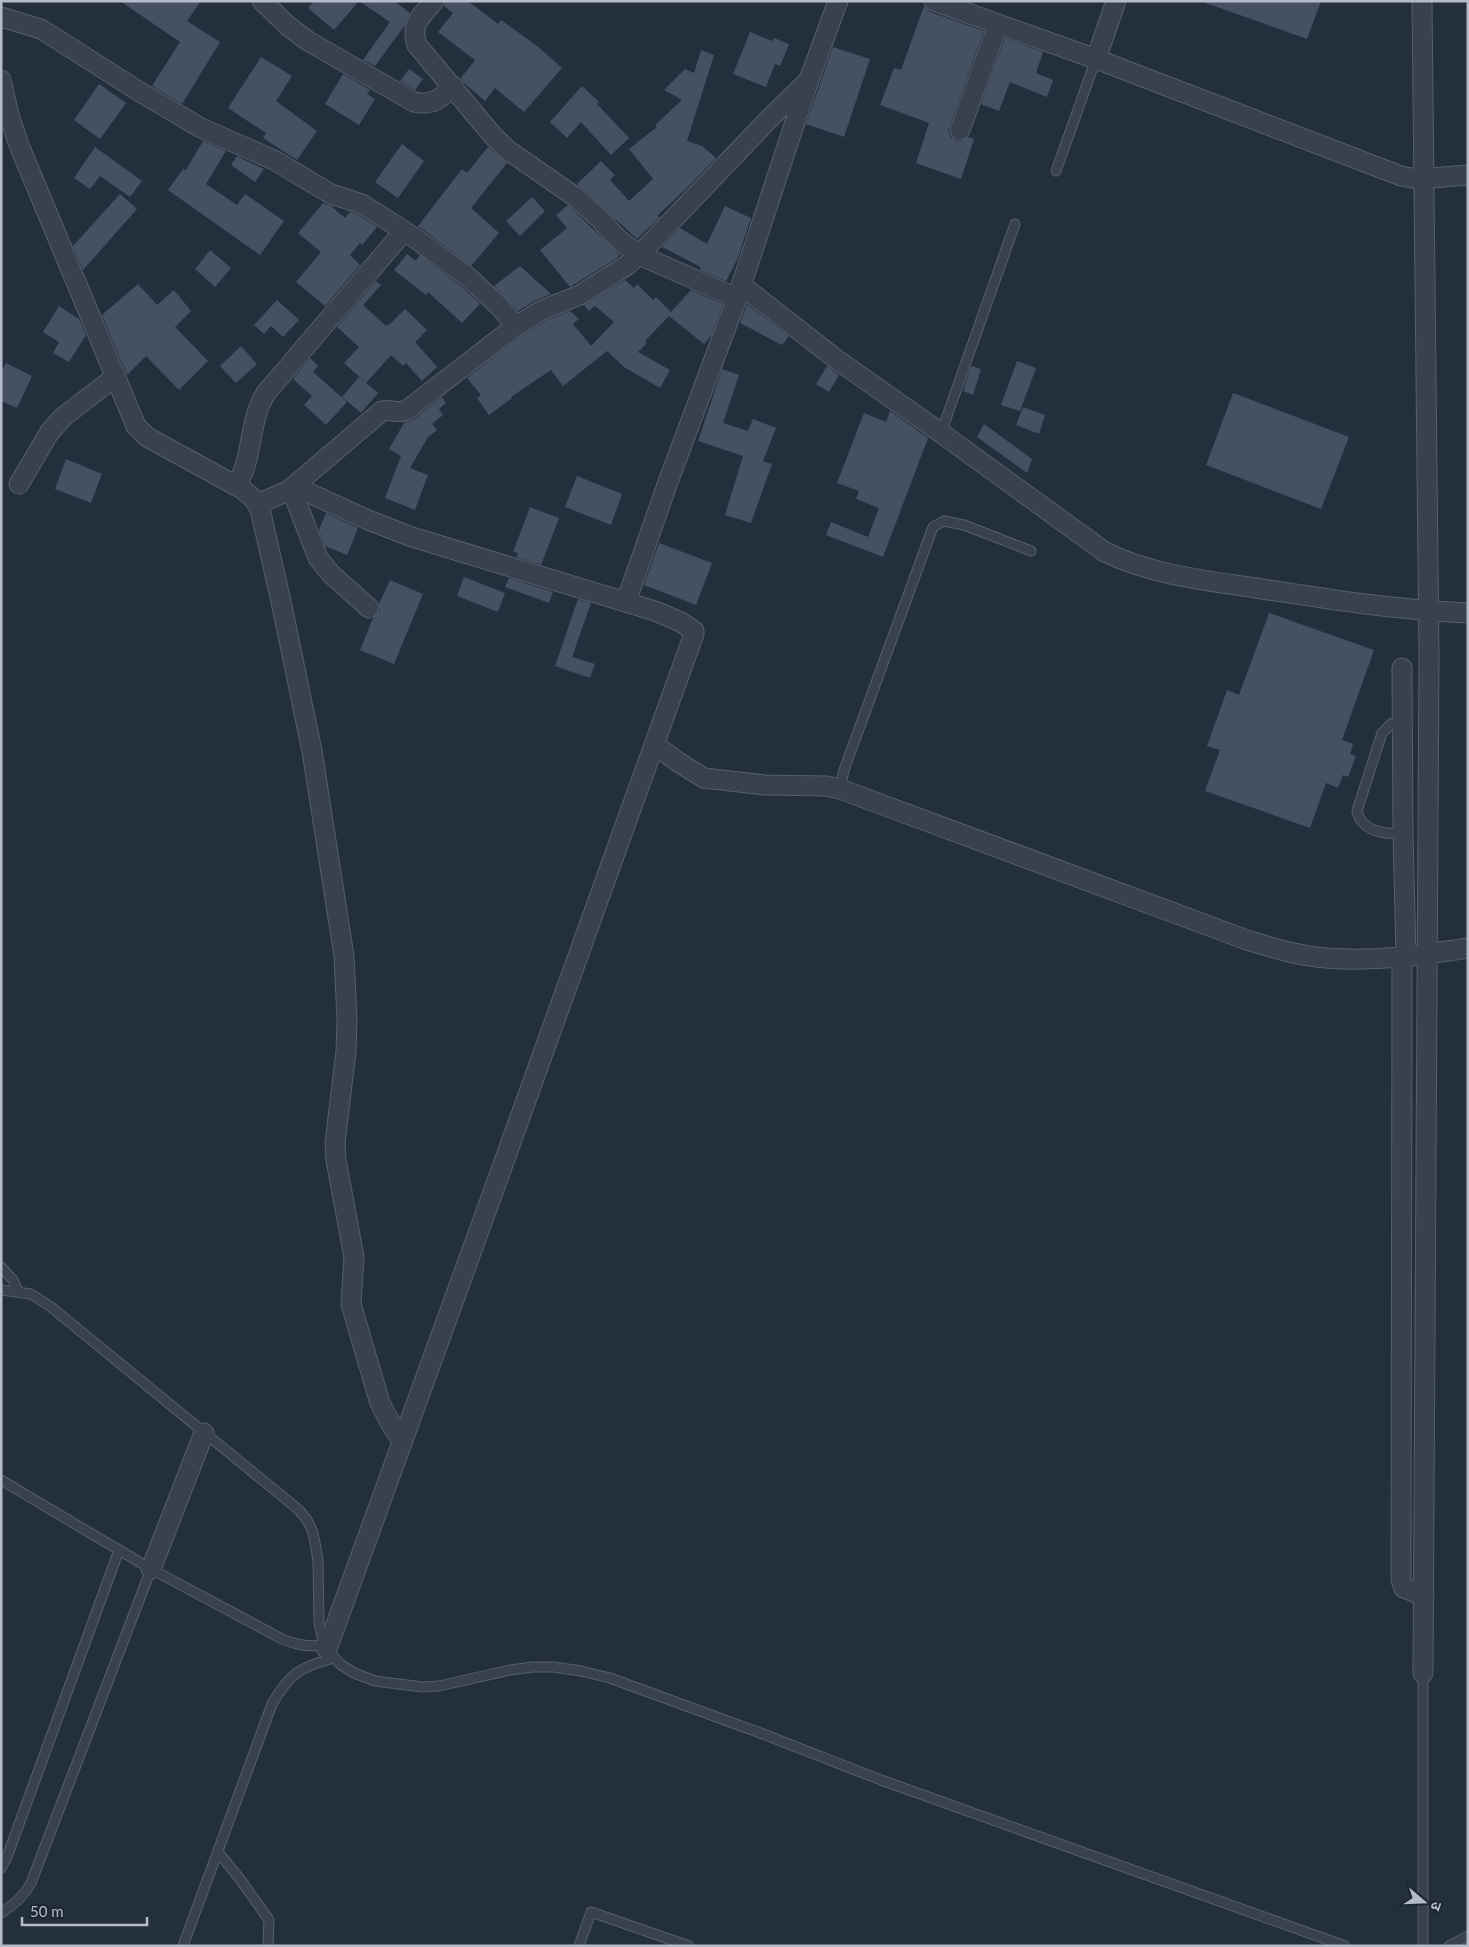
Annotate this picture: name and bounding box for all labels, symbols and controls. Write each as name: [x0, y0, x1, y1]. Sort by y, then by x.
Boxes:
north arrow: [1399, 1877, 1449, 1927]
scale bar: [22, 1894, 148, 1926]
text: उ: [1427, 1900, 1446, 1914]
text: 50 m: [30, 1902, 64, 1920]

